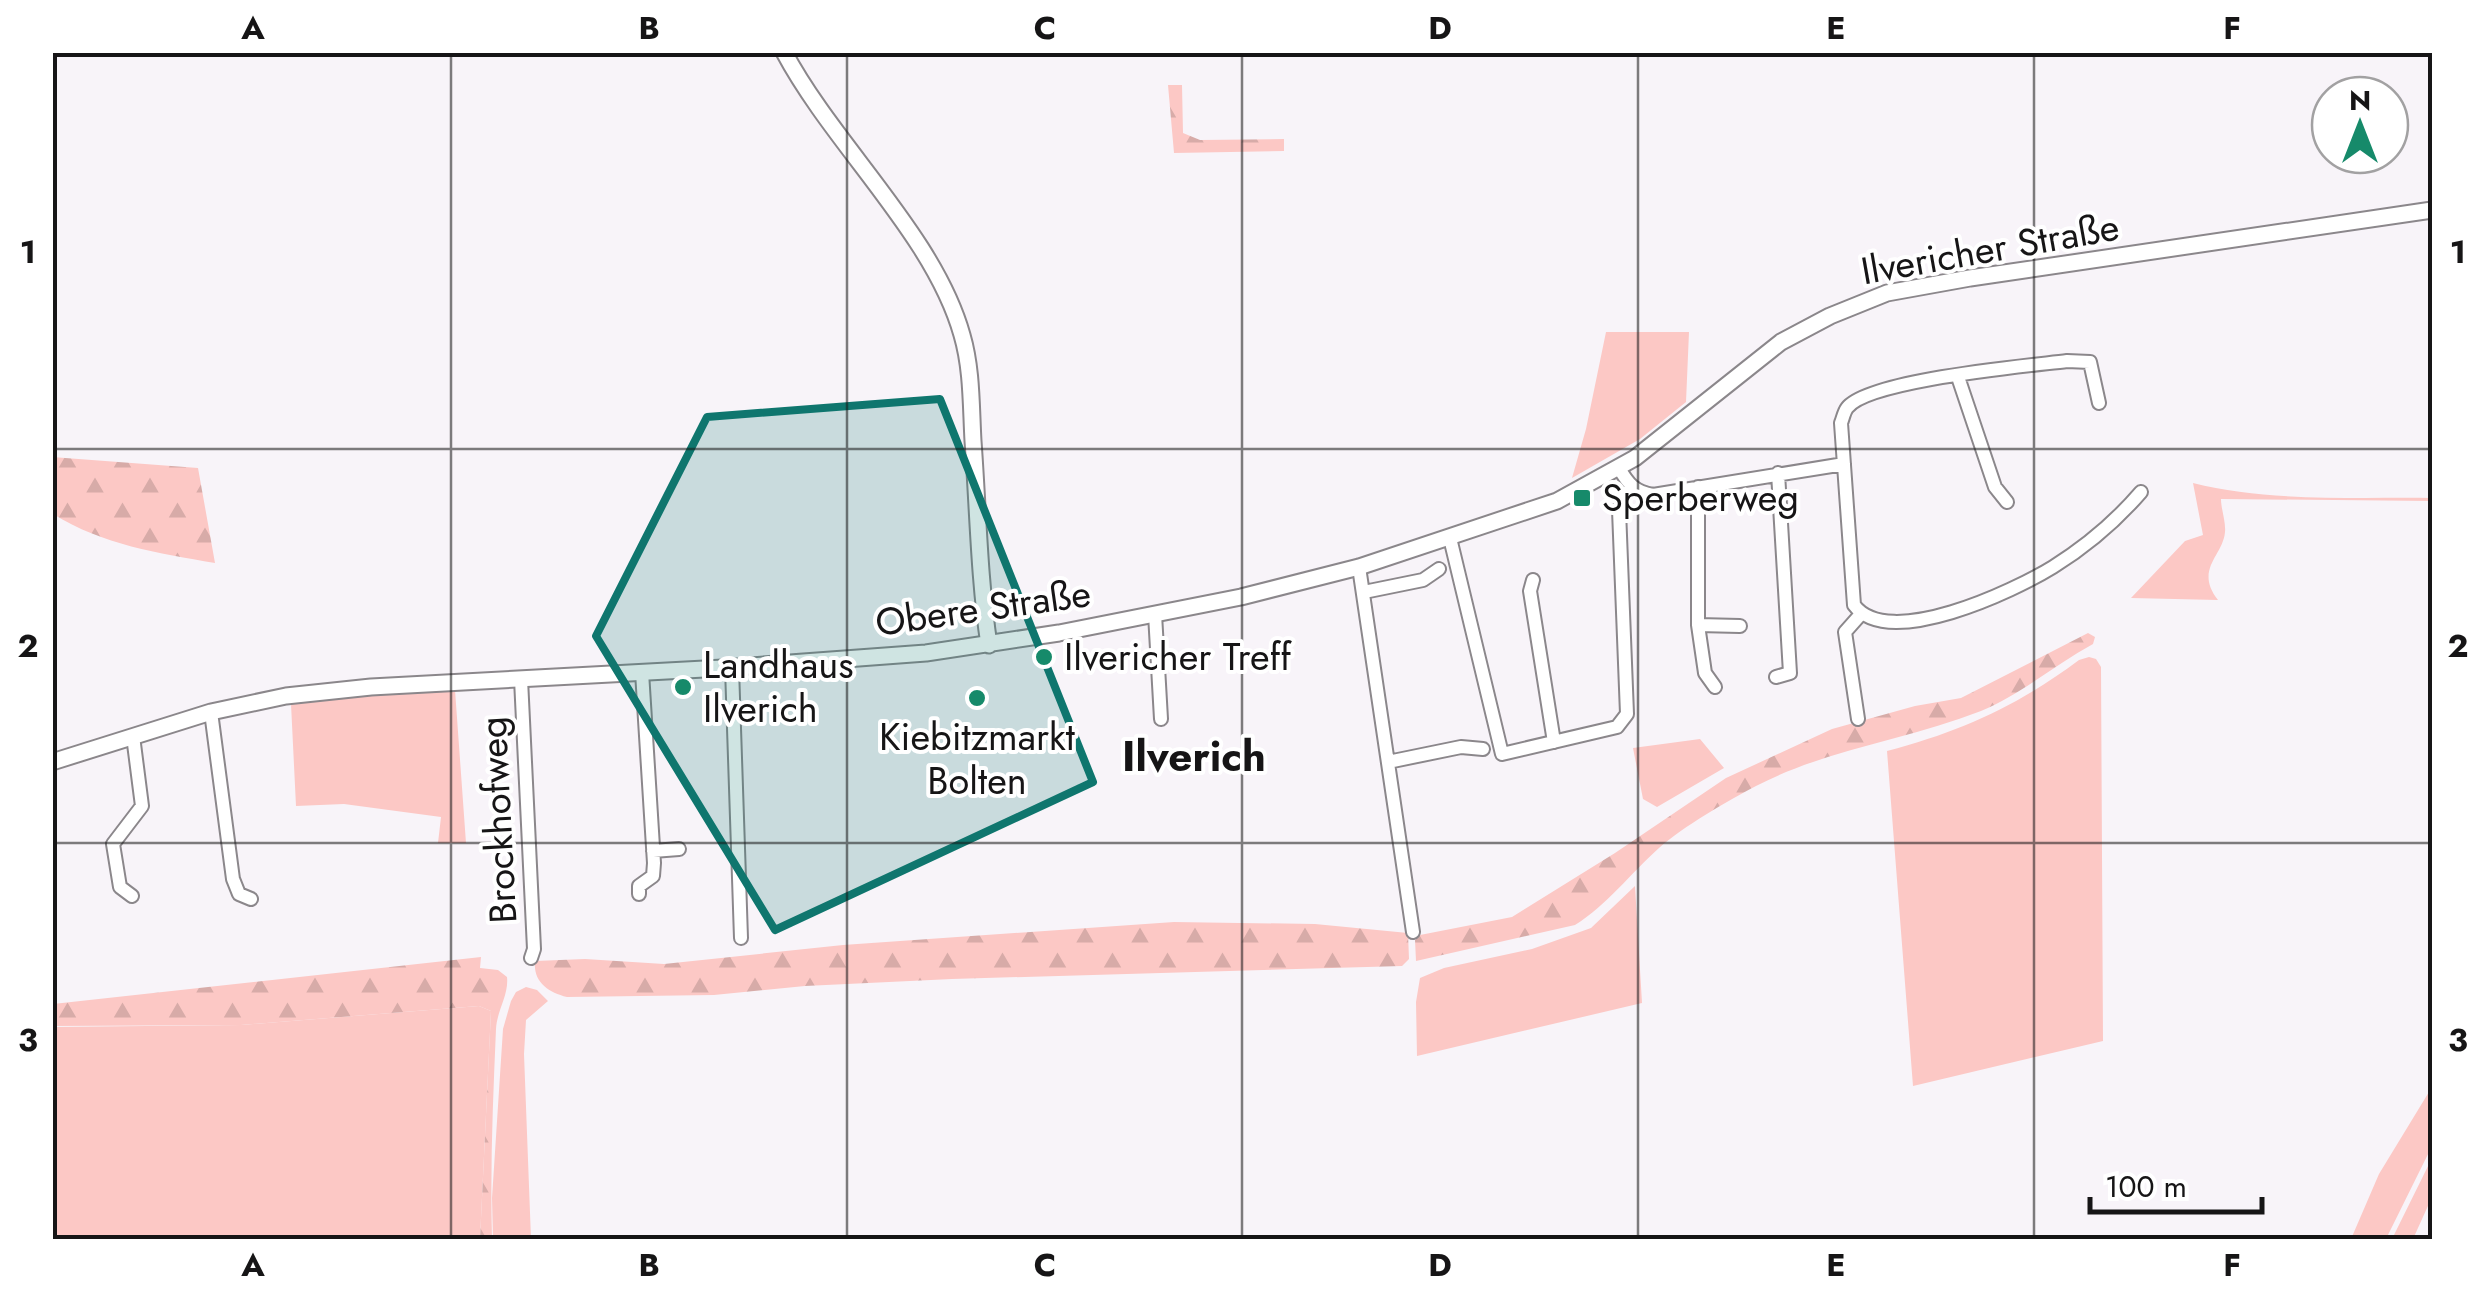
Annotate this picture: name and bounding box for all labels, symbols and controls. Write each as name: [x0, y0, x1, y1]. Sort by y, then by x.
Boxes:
text: A: [240, 5, 265, 51]
text: B: [638, 5, 660, 51]
text: C: [1034, 5, 1056, 51]
text: D: [1428, 5, 1452, 51]
text: E: [1826, 5, 1846, 51]
text: F: [2223, 5, 2241, 51]
north arrow: [2310, 75, 2410, 175]
text: N: [2349, 80, 2371, 121]
street label: Ilvericher Straße: [1857, 199, 2123, 298]
text: 1: [20, 229, 36, 275]
text: 1: [2450, 229, 2466, 275]
place label: Sperberweg: [1602, 470, 1799, 525]
marker: Sperberweg: [1571, 487, 1593, 509]
street label: Obere Straße: [872, 565, 1094, 650]
text: 2: [18, 623, 39, 669]
text: 2: [2448, 623, 2469, 669]
place label: Ilvericher Treff: [1064, 629, 1292, 684]
place label: Landhaus Ilverich: [703, 637, 853, 736]
marker: Ilvericher Treff: [1033, 646, 1055, 668]
marker: Landhaus Ilverich: [672, 676, 694, 698]
marker: Kiebitzmarkt Bolten: [966, 687, 988, 709]
place label: Kiebitzmarkt Bolten: [879, 709, 1075, 808]
street label: Brockhofweg: [465, 715, 530, 925]
district label: Ilverich: [1122, 726, 1266, 787]
text: 3: [18, 1017, 38, 1063]
text: 3: [2448, 1017, 2468, 1063]
scale bar: [2090, 1152, 2262, 1214]
text: 100 m: [2105, 1165, 2187, 1208]
text: A: [240, 1242, 265, 1288]
text: B: [638, 1242, 660, 1288]
text: C: [1034, 1242, 1056, 1288]
text: D: [1428, 1242, 1452, 1288]
text: E: [1826, 1242, 1846, 1288]
text: F: [2223, 1242, 2241, 1288]

